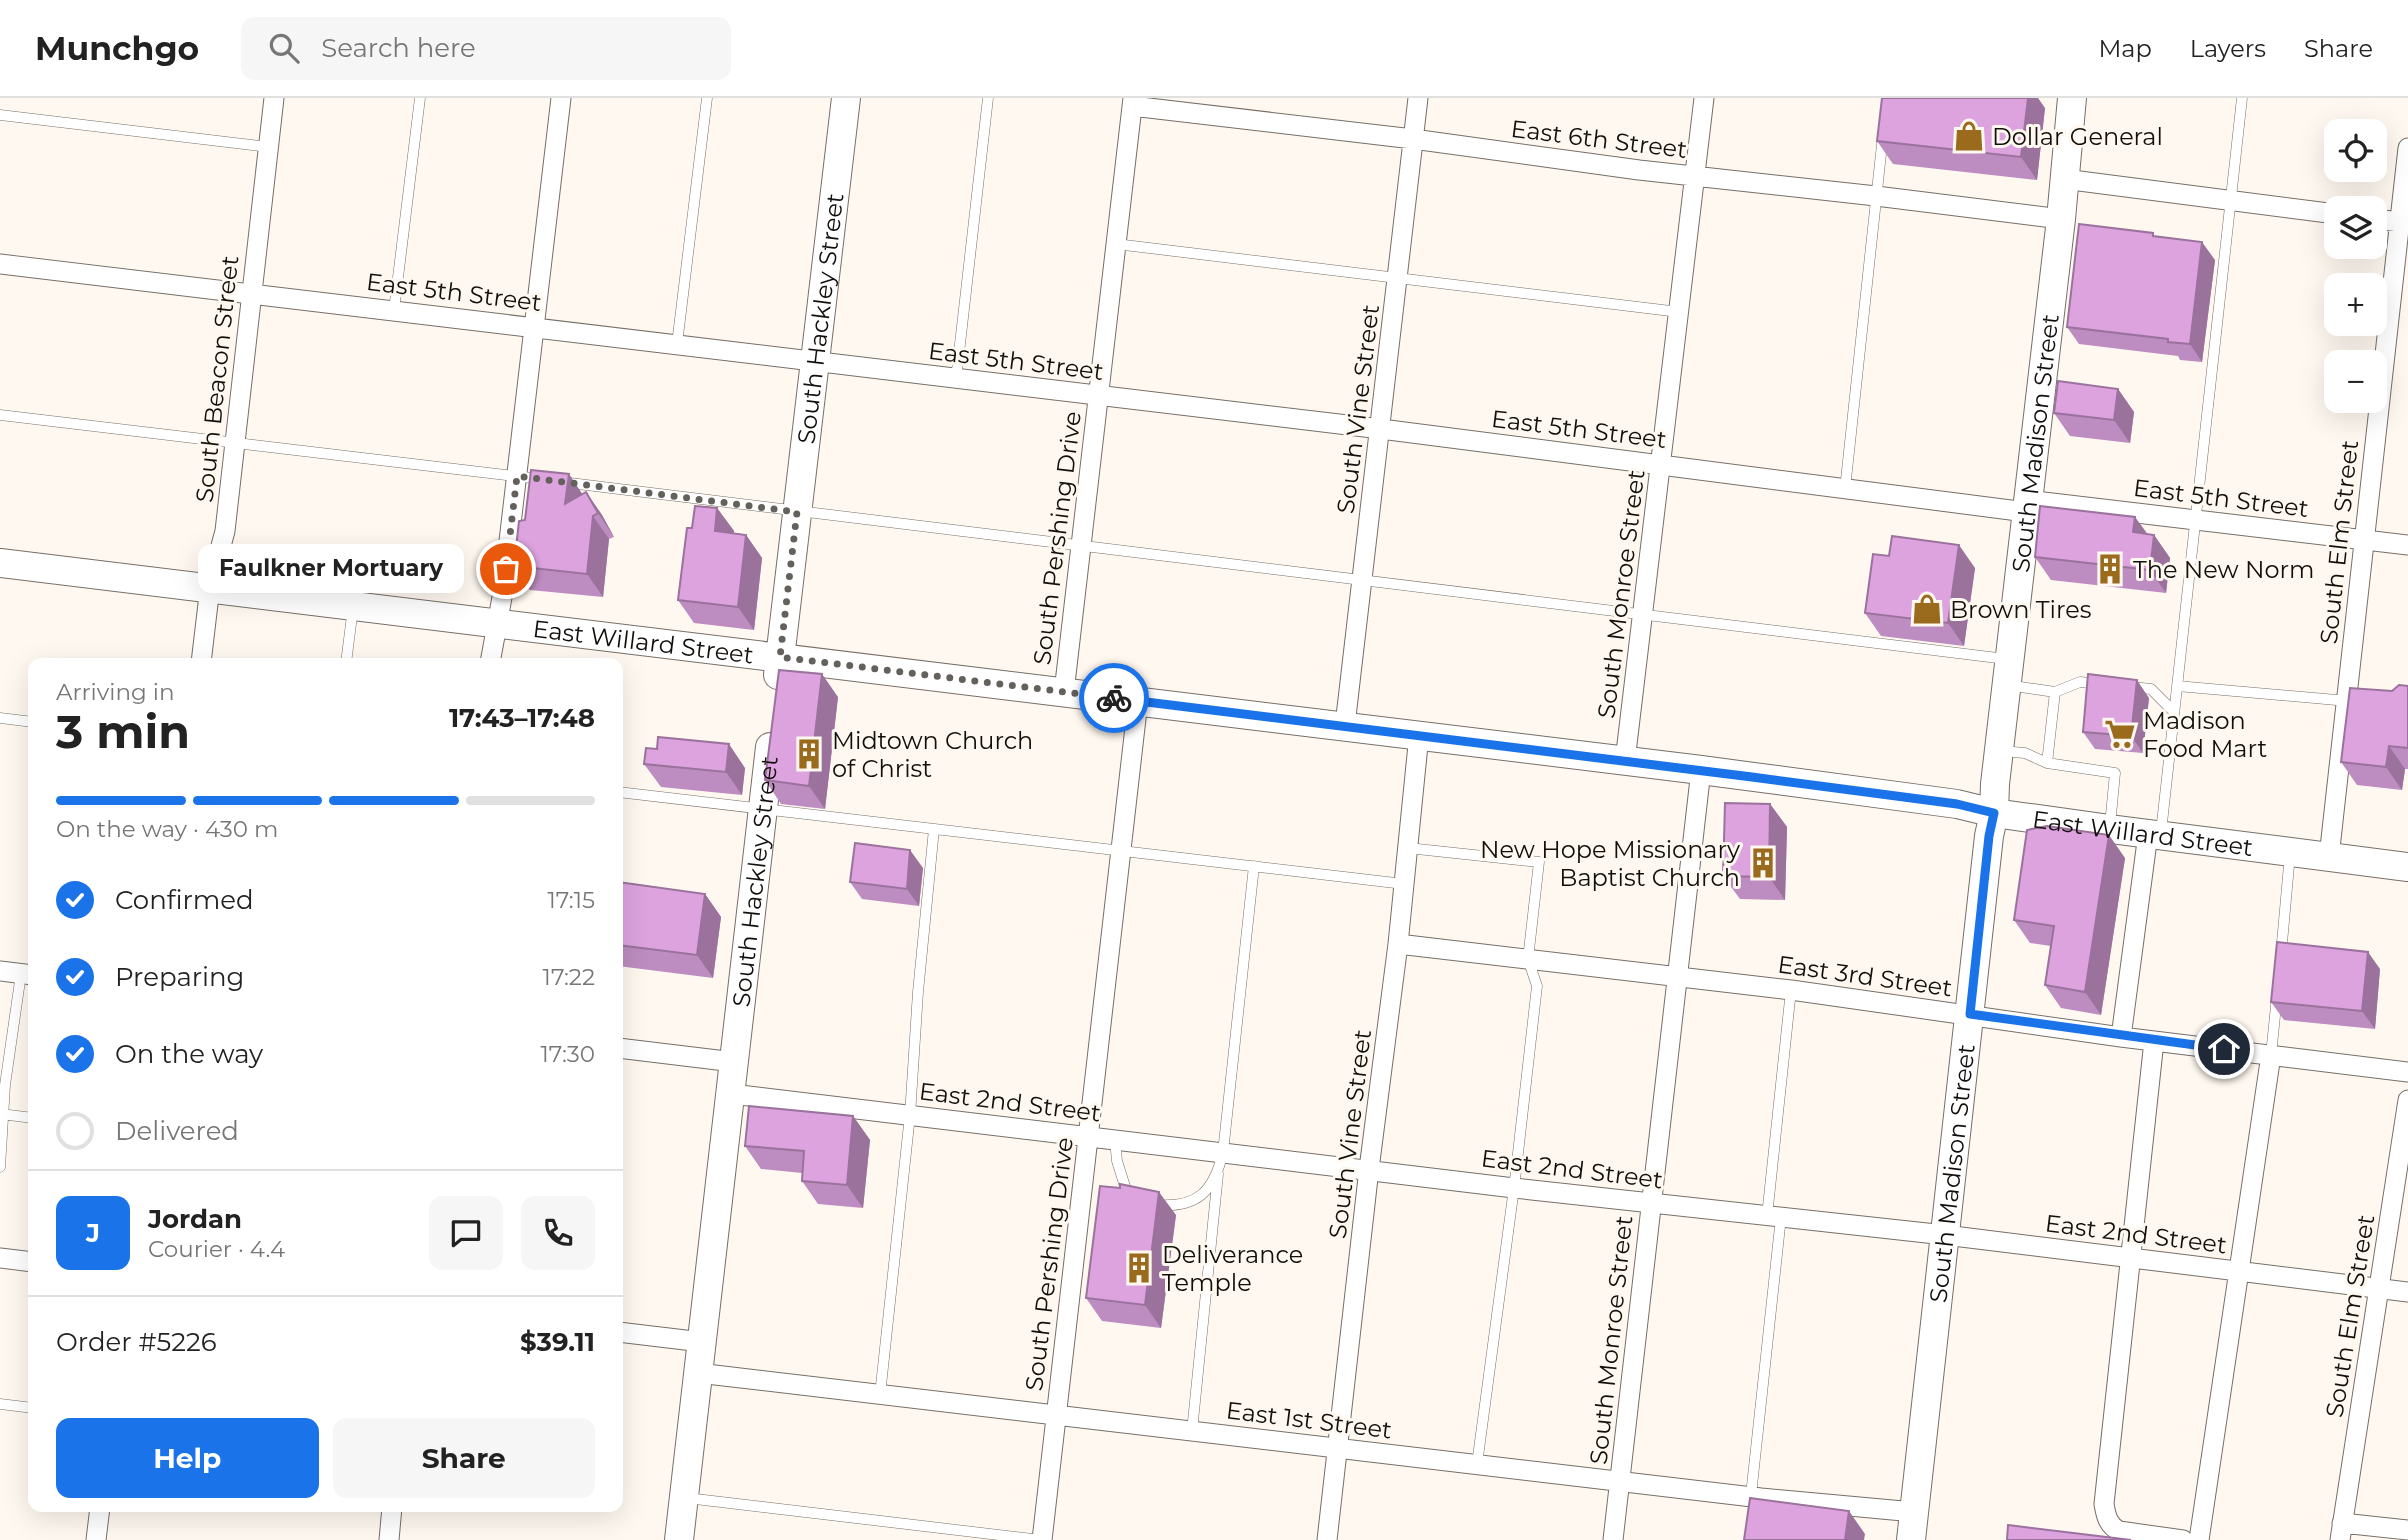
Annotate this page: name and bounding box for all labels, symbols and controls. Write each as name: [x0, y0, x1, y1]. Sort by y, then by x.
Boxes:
search box: [241, 17, 731, 80]
text: Munchgo: [35, 28, 199, 68]
icon: search: [265, 29, 303, 67]
text: Search here: [321, 32, 476, 64]
text: Map: [2098, 34, 2152, 63]
text: Layers: [2190, 34, 2266, 63]
text: Share: [2304, 34, 2373, 63]
street label: East 6th Street: [1509, 114, 1689, 164]
shop icon: Dollar General: [1952, 119, 1986, 153]
map controls: [2324, 119, 2387, 413]
button: locate: [2324, 119, 2387, 182]
place label: Dollar General: [1992, 122, 2163, 151]
street label: South Hackley Street: [791, 191, 849, 445]
button: layers: [2324, 196, 2387, 259]
street label: South Beacon Street: [190, 254, 244, 504]
street label: East 5th Street: [365, 267, 543, 317]
button: +: [2324, 273, 2387, 336]
street label: South Vine Street: [1331, 302, 1385, 515]
street label: South Madison Street: [2005, 312, 2064, 574]
street label: East 5th Street: [927, 336, 1105, 386]
button: −: [2324, 350, 2387, 413]
street label: East 5th Street: [1490, 404, 1668, 454]
street label: South Pershing Drive: [1027, 409, 1087, 667]
street label: South Elm Street: [2314, 438, 2364, 645]
street label: South Monroe Street: [1591, 468, 1651, 720]
street label: East 5th Street: [2132, 473, 2310, 523]
pin: [476, 539, 536, 599]
callout: Faulkner Mortuary: [198, 545, 464, 594]
icon: bag: [487, 550, 525, 588]
building icon: The New Norm: [2093, 552, 2127, 586]
text: Faulkner Mortuary: [219, 554, 443, 582]
place label: The New Norm: [2133, 555, 2314, 584]
shop icon: Brown Tires: [1910, 592, 1944, 626]
place label: Brown Tires: [1950, 595, 2091, 624]
street label: East Willard Street: [531, 613, 756, 669]
courier: [1079, 663, 1149, 733]
text: Arriving in: [56, 678, 175, 706]
icon: bike: [1095, 679, 1133, 717]
text: 17:43–17:48: [449, 702, 595, 734]
text: 3 min: [56, 703, 190, 760]
place label: Madison Food Mart: [2143, 706, 2267, 763]
supermarket icon: Madison Food Mart: [2103, 717, 2137, 751]
place label: Midtown Church of Christ: [832, 726, 1033, 783]
building icon: Midtown Church of Christ: [792, 737, 826, 771]
street label: South Hackley Street: [726, 754, 783, 1008]
street label: East Willard Street: [2031, 804, 2255, 862]
text: On the way · 430 m: [56, 815, 278, 843]
place label: New Hope Missionary Baptist Church: [1480, 835, 1740, 892]
building icon: New Hope Missionary Baptist Church: [1746, 846, 1780, 880]
icon: check: [56, 881, 94, 919]
text: Confirmed: [115, 884, 254, 916]
text: 17:15: [547, 886, 595, 914]
street label: East 3rd Street: [1776, 949, 1954, 1003]
icon: check: [56, 958, 94, 996]
text: Preparing: [115, 961, 244, 993]
text: 17:22: [543, 963, 595, 991]
pin: [2194, 1019, 2254, 1079]
street label: South Vine Street: [1323, 1027, 1377, 1240]
icon: home: [2205, 1030, 2243, 1068]
icon: check: [56, 1035, 94, 1073]
text: On the way: [115, 1038, 263, 1070]
text: 17:30: [541, 1040, 595, 1068]
street label: South Madison Street: [1923, 1042, 1980, 1304]
street label: East 2nd Street: [918, 1076, 1103, 1128]
text: Delivered: [115, 1115, 239, 1147]
street label: South Pershing Drive: [1019, 1135, 1079, 1393]
street label: East 2nd Street: [1480, 1143, 1665, 1195]
button: chat: [429, 1196, 503, 1270]
button: phone: [521, 1196, 595, 1270]
text: Jordan: [148, 1203, 242, 1235]
street label: East 2nd Street: [2044, 1208, 2229, 1260]
street label: South Elm Street: [2320, 1212, 2380, 1420]
street label: South Monroe Street: [1584, 1214, 1639, 1466]
text: J: [86, 1217, 100, 1249]
text: Courier · 4.4: [148, 1235, 285, 1263]
place label: Deliverance Temple: [1162, 1240, 1303, 1297]
building icon: Deliverance Temple: [1122, 1251, 1156, 1285]
text: Order #5226: [56, 1326, 216, 1358]
text: $39.11: [520, 1326, 595, 1358]
street label: East 1st Street: [1224, 1395, 1394, 1445]
button: Help: [56, 1418, 319, 1498]
button: Share: [333, 1418, 595, 1498]

